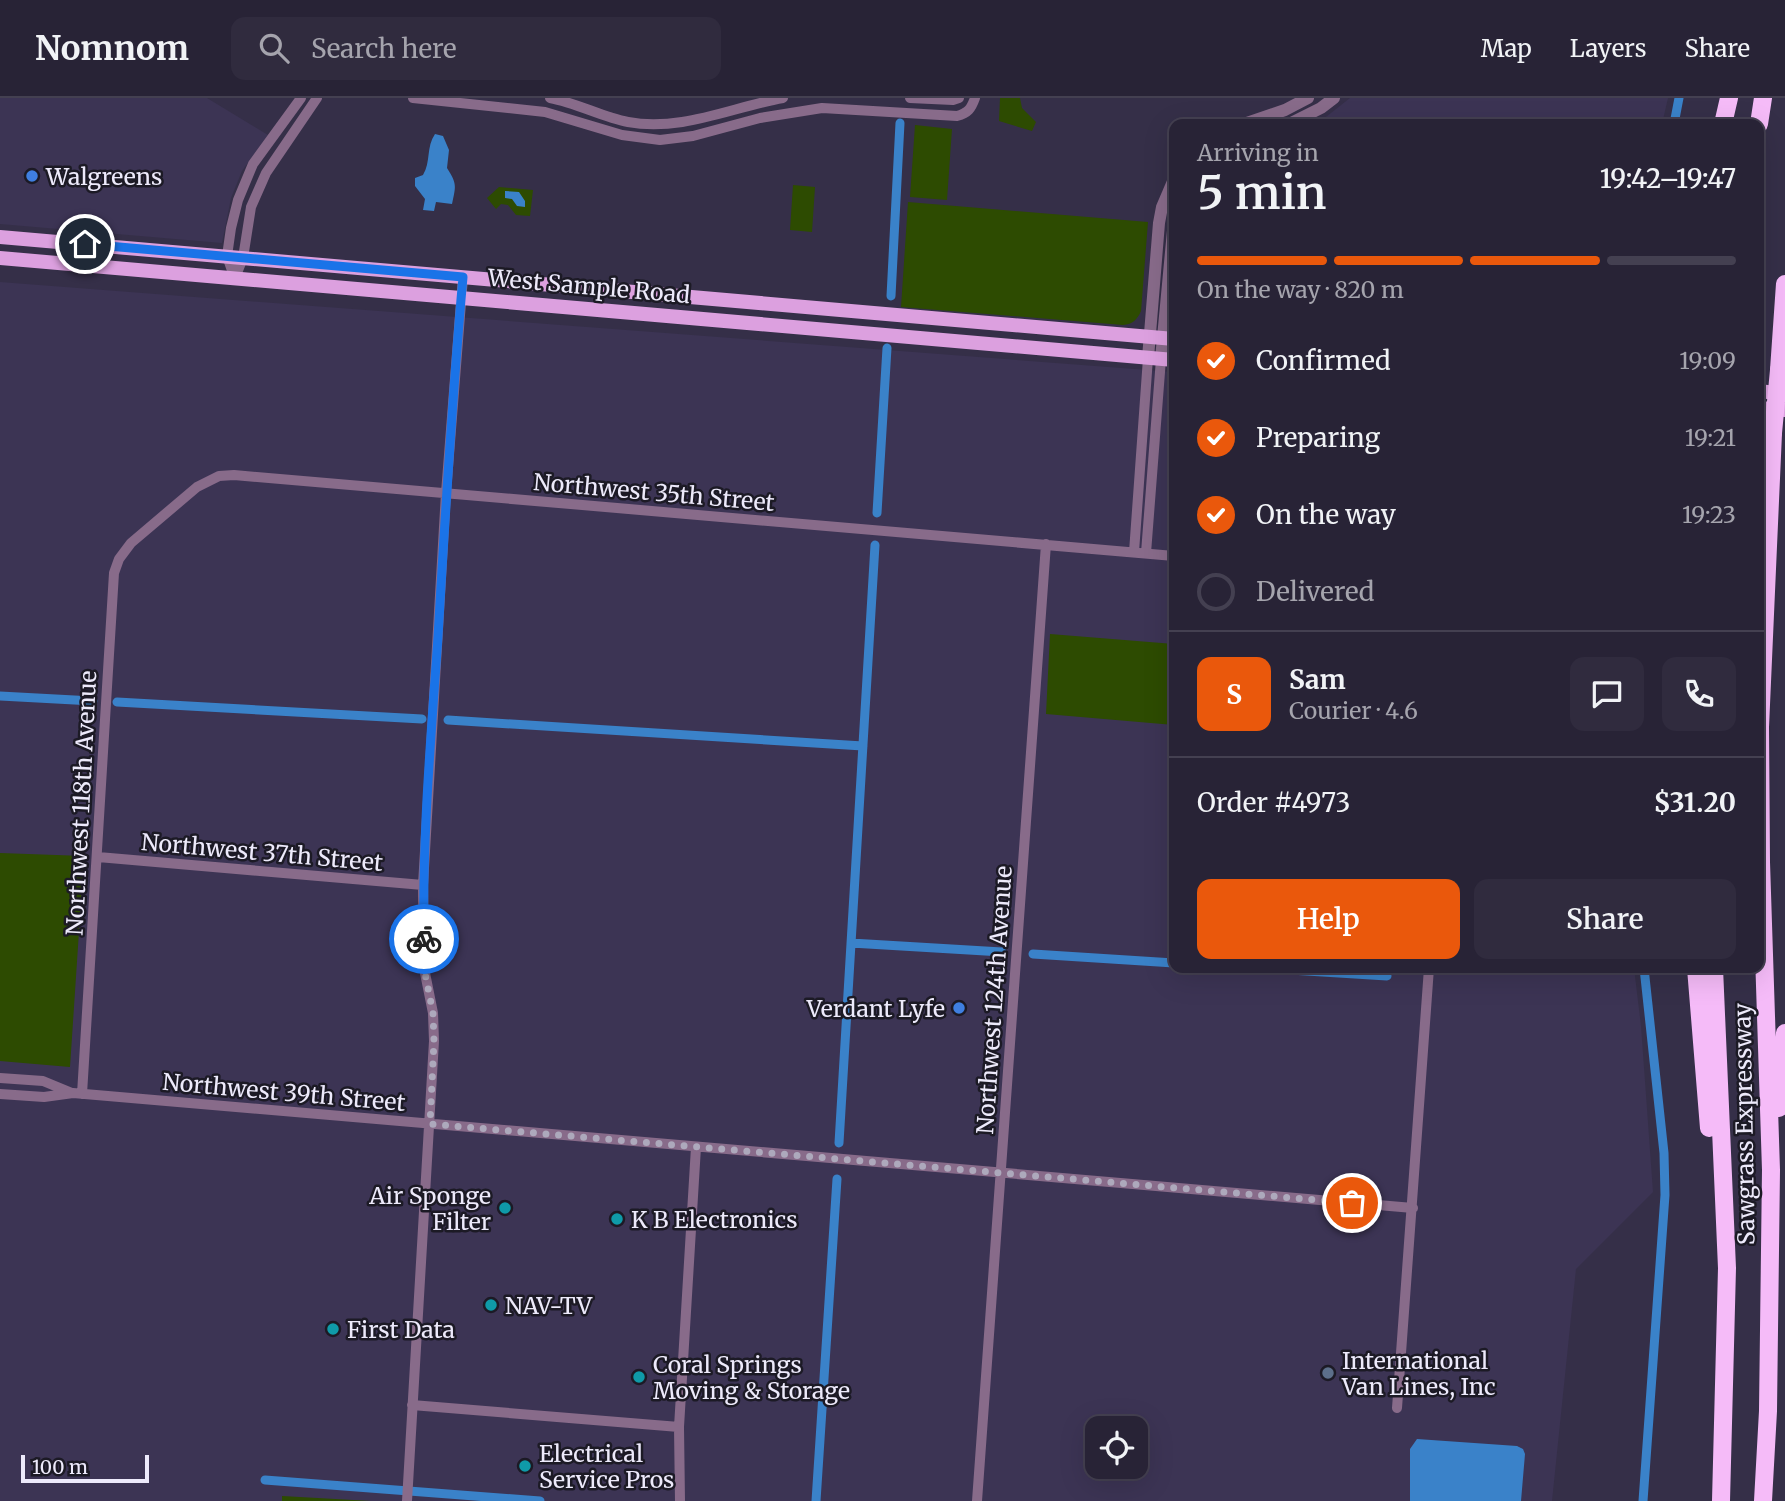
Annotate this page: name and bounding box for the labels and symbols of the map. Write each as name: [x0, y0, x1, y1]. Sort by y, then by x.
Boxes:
place label: Walgreens: [45, 162, 162, 191]
marker: Walgreens: [24, 168, 40, 184]
pin: [55, 214, 115, 274]
street label: West Sample Road: [486, 263, 691, 309]
street label: Northwest 35th Street: [532, 467, 776, 517]
street label: Northwest 118th Avenue: [60, 670, 102, 936]
street label: Northwest 37th Street: [140, 827, 384, 877]
street label: Northwest 124th Avenue: [970, 865, 1018, 1135]
courier: [389, 904, 459, 974]
place label: Verdant Lyfe: [806, 994, 945, 1023]
marker: Verdant Lyfe: [951, 1000, 967, 1016]
street label: Sawgrass Expressway: [1727, 1002, 1761, 1245]
street label: Northwest 39th Street: [161, 1067, 407, 1117]
pin: [1322, 1173, 1382, 1233]
place label: Air Sponge Filter: [368, 1181, 491, 1236]
marker: Air Sponge Filter: [497, 1200, 513, 1216]
place label: K B Electronics: [631, 1205, 797, 1234]
marker: K B Electronics: [609, 1211, 625, 1227]
place label: NAV-TV: [505, 1291, 593, 1320]
marker: NAV-TV: [483, 1297, 499, 1313]
place label: First Data: [347, 1315, 455, 1344]
marker: First Data: [325, 1321, 341, 1337]
place label: International Van Lines, Inc: [1341, 1346, 1496, 1401]
place label: Coral Springs Moving & Storage: [653, 1350, 850, 1405]
marker: International Van Lines, Inc: [1320, 1365, 1336, 1381]
marker: Coral Springs Moving & Storage: [631, 1369, 647, 1385]
place label: Electrical Service Pros: [539, 1439, 674, 1494]
scale bar: [21, 1452, 149, 1484]
marker: Electrical Service Pros: [517, 1458, 533, 1474]

